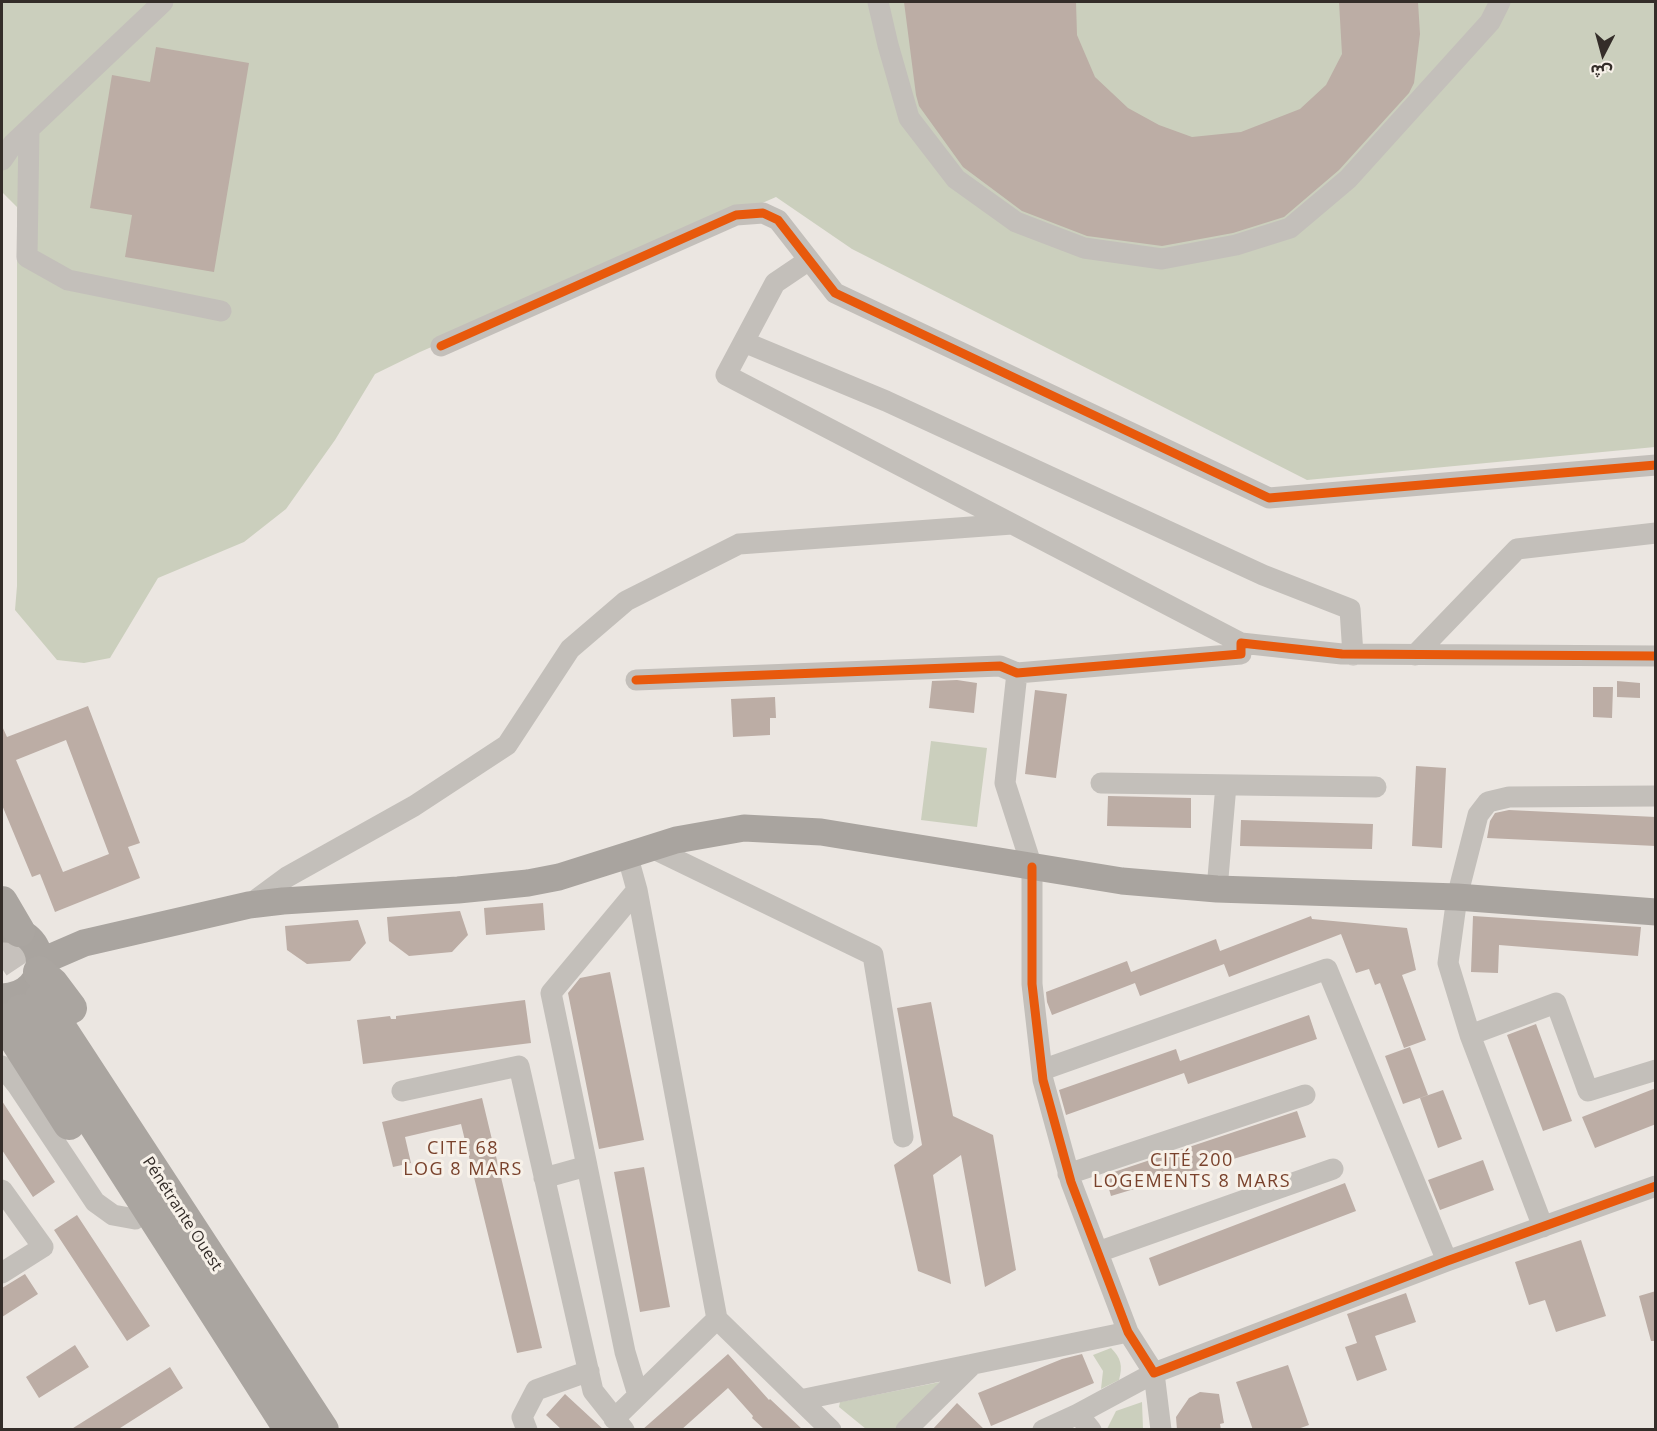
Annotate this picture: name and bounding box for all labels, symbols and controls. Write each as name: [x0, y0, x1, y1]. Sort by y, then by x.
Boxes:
north arrow: [1573, 24, 1633, 84]
text: ش: [1589, 60, 1613, 84]
district label: CITE 68 LOG 8 MARS: [403, 1138, 523, 1180]
district label: CITÉ 200 LOGEMENTS 8 MARS: [1093, 1150, 1291, 1192]
street label: Pénétrante Ouest: [138, 1154, 226, 1274]

